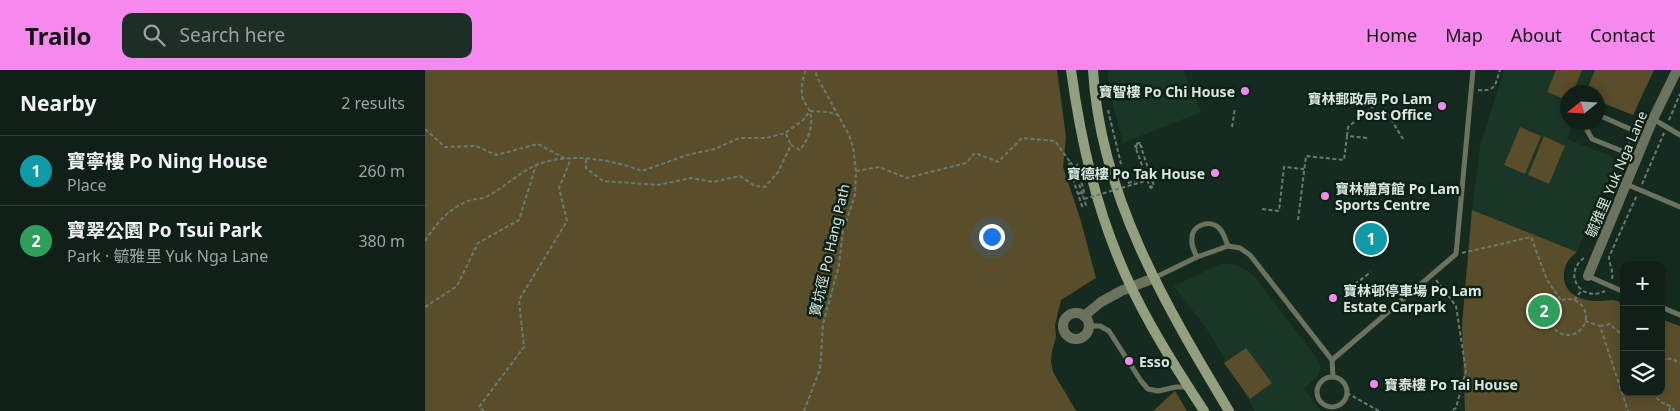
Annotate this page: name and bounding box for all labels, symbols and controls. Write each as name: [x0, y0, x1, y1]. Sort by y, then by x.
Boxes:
search box: [122, 13, 472, 58]
text: Trailo: [25, 19, 92, 52]
icon: search: [140, 21, 168, 49]
text: Search here: [180, 22, 285, 48]
text: Home: [1366, 23, 1417, 47]
text: Map: [1445, 23, 1483, 47]
text: About: [1511, 23, 1562, 47]
text: Contact: [1590, 23, 1655, 47]
place label: 寶智樓 Po Chi House: [1098, 82, 1235, 101]
marker: 寶智樓 Po Chi House: [1239, 85, 1251, 97]
north arrow: [1560, 85, 1605, 130]
text: Nearby: [20, 89, 96, 117]
place label: 寶林郵政局 Po Lam Post Office: [1307, 89, 1432, 124]
text: 2 results: [341, 92, 405, 114]
marker: 寶林郵政局 Po Lam Post Office: [1436, 100, 1448, 112]
street label: 毓雅里 Yuk Nga Lane: [1581, 108, 1651, 240]
text: 寶寧樓 Po Ning House: [67, 148, 268, 174]
text: 1: [31, 160, 41, 182]
text: 260 m: [358, 160, 405, 182]
place label: 寶德樓 Po Tak House: [1067, 164, 1205, 183]
marker: 寶德樓 Po Tak House: [1209, 167, 1221, 179]
text: Place: [67, 174, 107, 196]
place label: 寶林體育館 Po Lam Sports Centre: [1335, 179, 1460, 214]
street label: 寶坑徑 Po Hang Path: [805, 182, 853, 318]
marker: 寶林體育館 Po Lam Sports Centre: [1319, 190, 1331, 202]
text: 寶翠公園 Po Tsui Park: [67, 217, 262, 243]
pin: 1: [1355, 220, 1387, 258]
your location: [979, 224, 1005, 250]
text: 2: [31, 230, 41, 252]
text: 380 m: [358, 230, 405, 252]
text: Park · 毓雅里 Yuk Nga Lane: [67, 245, 268, 267]
map controls: [1620, 261, 1665, 396]
button: +: [1620, 261, 1665, 306]
place label: 寶林邨停車場 Po Lam Estate Carpark: [1343, 281, 1482, 316]
marker: 寶林邨停車場 Po Lam Estate Carpark: [1327, 292, 1339, 304]
pin: 2: [1528, 292, 1560, 330]
button: −: [1620, 306, 1665, 351]
button: layers: [1620, 351, 1665, 396]
place label: Esso: [1139, 352, 1170, 371]
marker: Esso: [1123, 355, 1135, 367]
place label: 寶泰樓 Po Tai House: [1384, 375, 1518, 394]
marker: 寶泰樓 Po Tai House: [1368, 378, 1380, 390]

